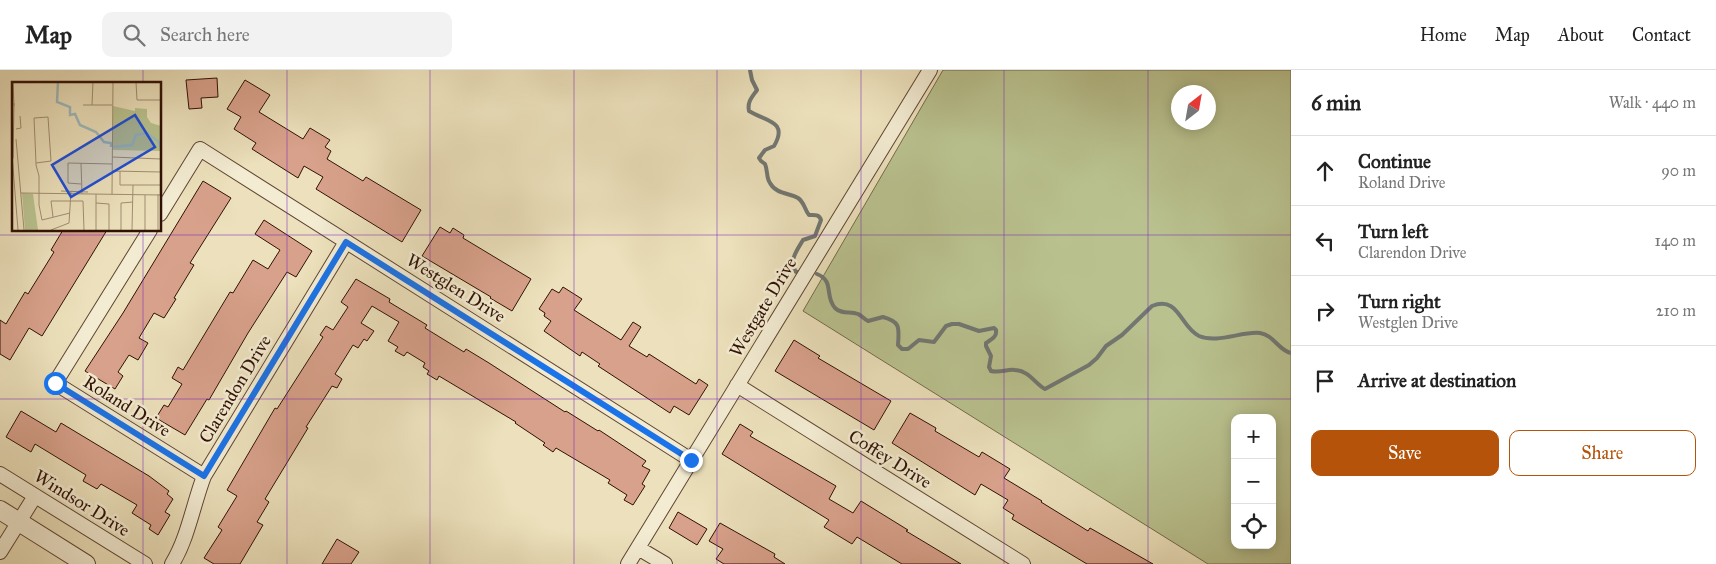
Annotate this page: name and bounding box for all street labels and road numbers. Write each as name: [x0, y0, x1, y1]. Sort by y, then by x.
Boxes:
street label: Westglen Drive: [402, 249, 510, 328]
street label: Westgate Drive: [725, 253, 802, 361]
street label: Clarendon Drive: [194, 331, 276, 447]
street label: Roland Drive: [79, 371, 175, 441]
street label: Coffey Drive: [844, 425, 936, 493]
street label: Windsor Drive: [30, 465, 134, 541]

